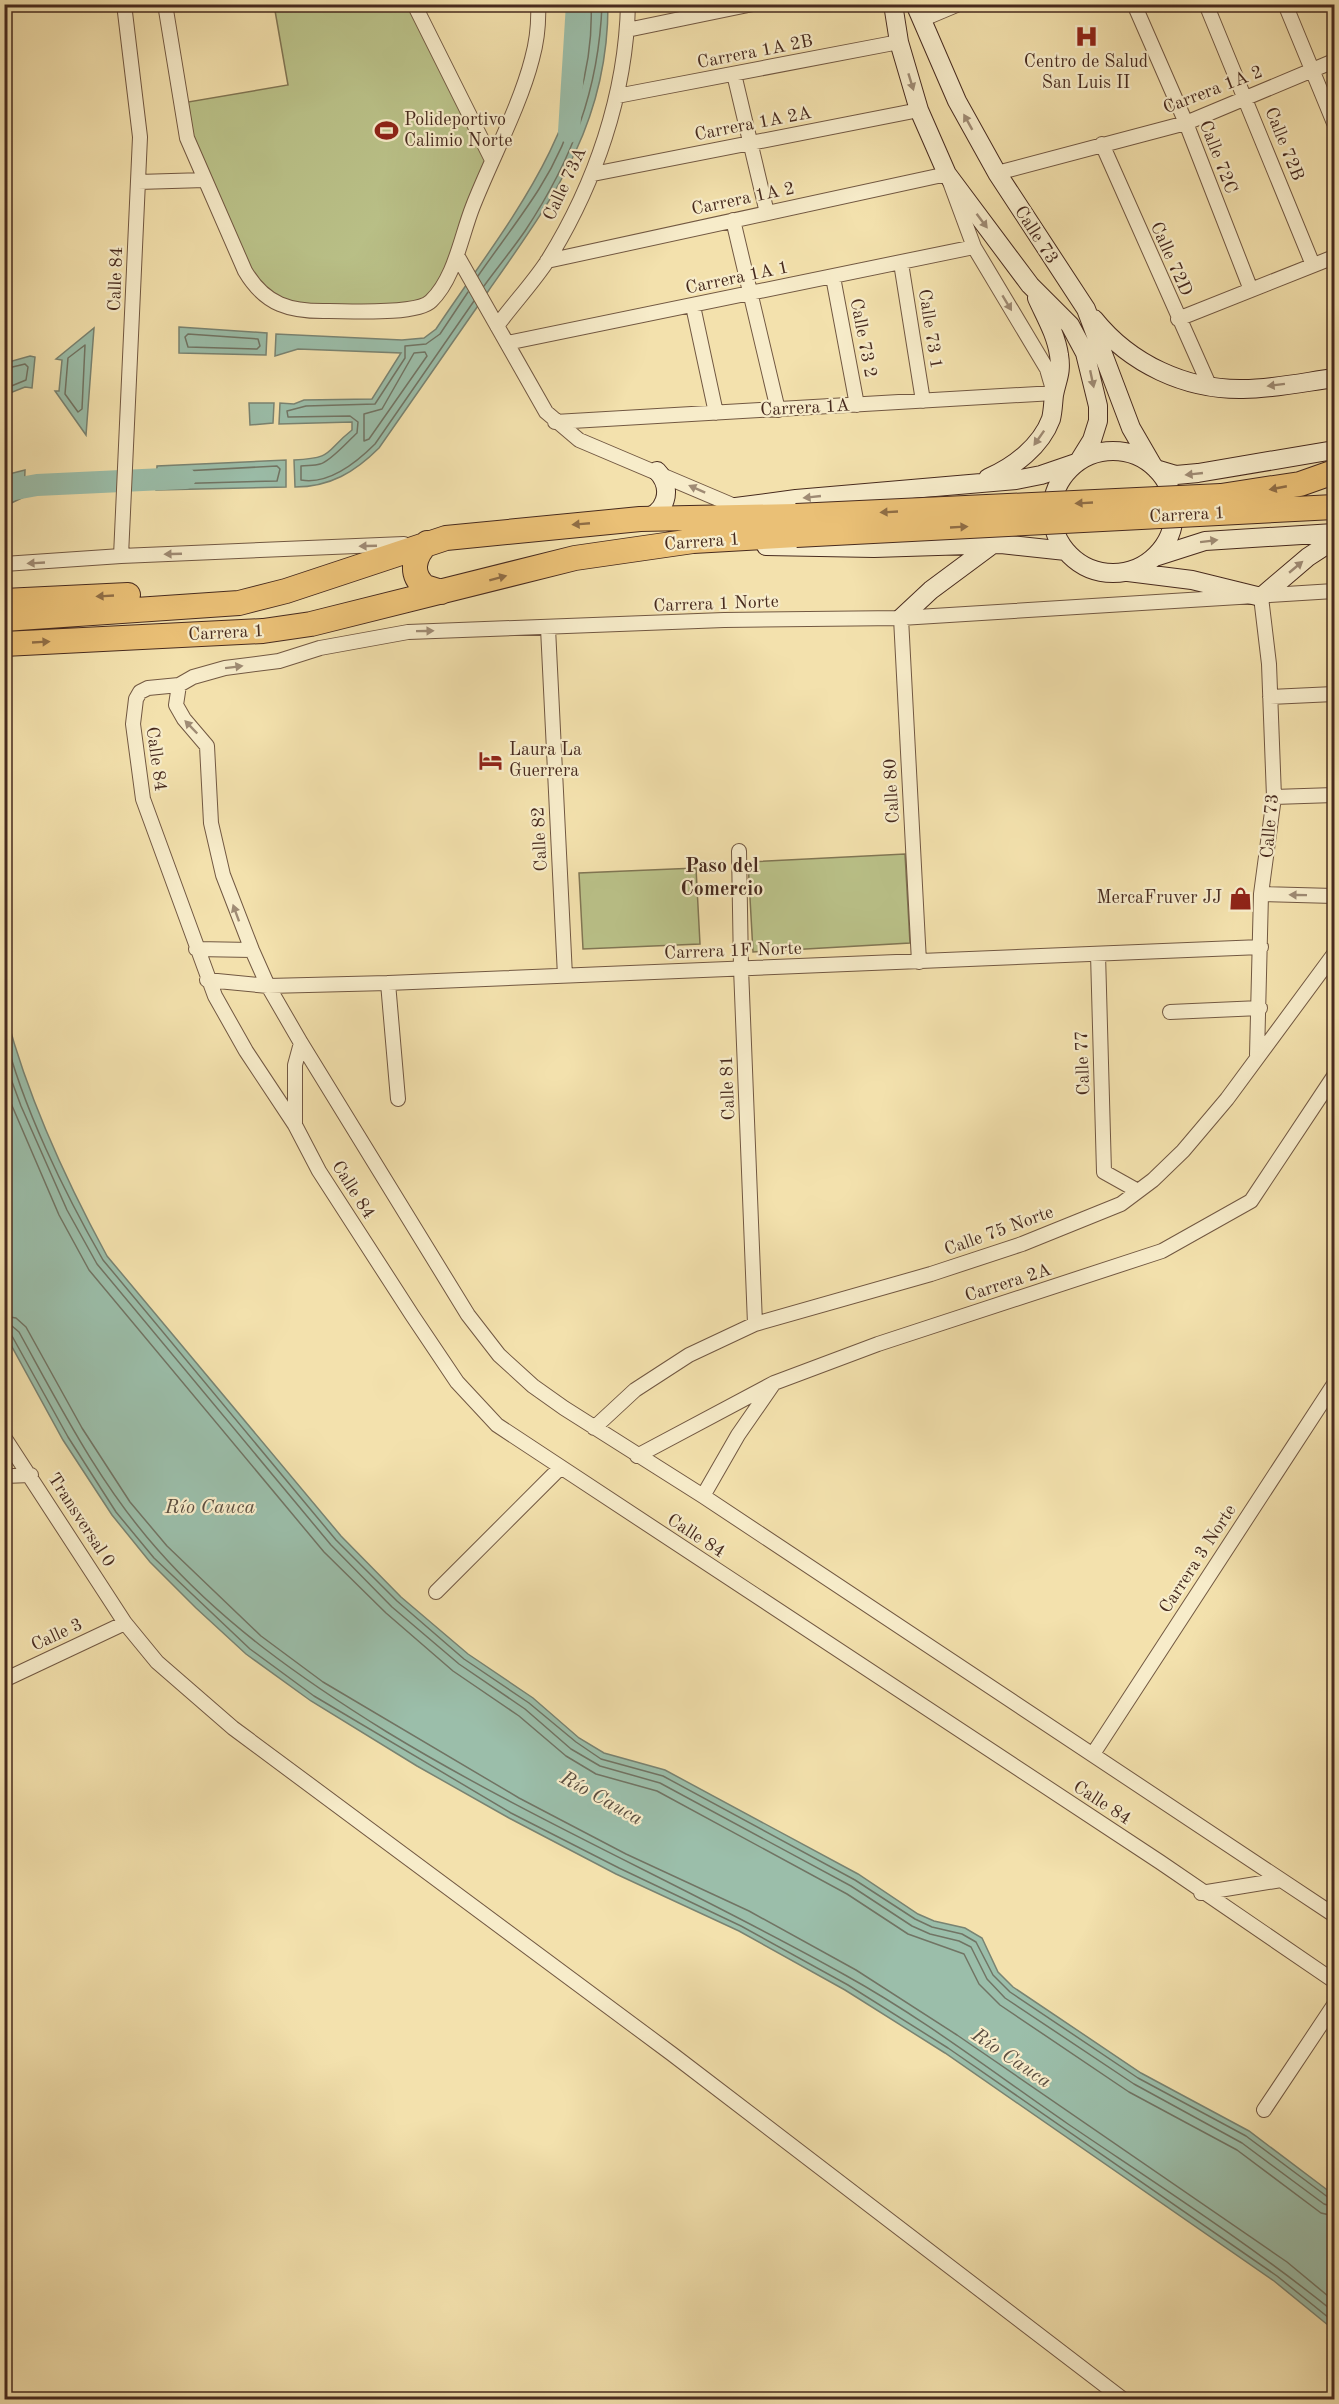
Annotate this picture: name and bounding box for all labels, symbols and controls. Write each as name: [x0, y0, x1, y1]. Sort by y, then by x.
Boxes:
hospital icon: Centro de Salud San Luis II: [1073, 23, 1099, 49]
street label: Carrera 1A 2B: [696, 32, 814, 72]
place label: Centro de Salud San Luis II: [1024, 53, 1148, 92]
street label: Carrera 1A 2: [1161, 63, 1265, 117]
one-way arrow: [907, 73, 916, 91]
street label: Carrera 1A 2A: [693, 104, 813, 144]
street label: Calle 72B: [1261, 105, 1307, 183]
place label: Polideportivo Calimio Norte: [404, 111, 513, 150]
one-way arrow: [963, 113, 973, 130]
sports icon: Polideportivo Calimio Norte: [373, 117, 399, 143]
street label: Calle 72C: [1196, 118, 1240, 196]
street label: Calle 73A: [540, 144, 590, 223]
street label: Carrera 1A 2: [690, 179, 796, 219]
street label: Calle 73: [1011, 203, 1061, 267]
one-way arrow: [976, 213, 988, 229]
street label: Calle 72D: [1147, 219, 1195, 299]
street label: Calle 84: [106, 246, 126, 312]
street label: Carrera 1A 1: [684, 258, 790, 298]
street label: Calle 73 1: [915, 288, 945, 370]
one-way arrow: [1002, 295, 1013, 311]
street label: Calle 73 2: [846, 297, 880, 379]
one-way arrow: [1088, 370, 1097, 389]
one-way arrow: [1267, 381, 1286, 390]
street label: Carrera 1A: [760, 397, 850, 419]
one-way arrow: [1034, 430, 1045, 446]
one-way arrow: [1185, 469, 1204, 479]
one-way arrow: [688, 484, 706, 493]
one-way arrow: [1269, 484, 1288, 493]
one-way arrow: [803, 492, 822, 502]
one-way arrow: [1075, 498, 1094, 507]
street label: Carrera 1: [1149, 504, 1225, 526]
one-way arrow: [880, 507, 899, 516]
one-way arrow: [572, 519, 591, 529]
one-way arrow: [950, 522, 969, 531]
street label: Carrera 1: [664, 530, 740, 554]
one-way arrow: [1199, 536, 1218, 546]
one-way arrow: [359, 541, 378, 550]
one-way arrow: [164, 549, 183, 558]
one-way arrow: [27, 558, 46, 567]
one-way arrow: [1288, 561, 1303, 574]
one-way arrow: [488, 572, 507, 582]
one-way arrow: [96, 591, 115, 600]
street label: Carrera 1 Norte: [653, 593, 779, 615]
street label: Carrera 1: [188, 622, 264, 644]
one-way arrow: [415, 626, 434, 636]
one-way arrow: [32, 638, 51, 647]
one-way arrow: [225, 662, 244, 672]
one-way arrow: [185, 721, 199, 735]
street label: Calle 84: [143, 726, 169, 792]
place label: Laura La Guerrera: [509, 741, 582, 780]
hotel icon: Laura La Guerrera: [478, 747, 504, 773]
street label: Calle 80: [881, 758, 903, 824]
street label: Calle 73: [1258, 793, 1282, 859]
street label: Calle 82: [529, 806, 551, 872]
district label: Paso del Comercio: [681, 857, 763, 900]
shop icon: MercaFruver JJ: [1227, 885, 1253, 911]
place label: MercaFruver JJ: [1097, 889, 1222, 907]
one-way arrow: [1288, 890, 1307, 900]
one-way arrow: [231, 904, 241, 922]
street label: Carrera 1F Norte: [664, 940, 802, 962]
street label: Calle 77: [1073, 1030, 1093, 1096]
street label: Calle 81: [718, 1055, 738, 1121]
street label: Calle 84: [328, 1158, 378, 1222]
street label: Calle 75 Norte: [942, 1203, 1056, 1259]
street label: Carrera 2A: [963, 1261, 1054, 1305]
street label: Transversal 0: [44, 1470, 118, 1570]
water label: Río Cauca: [164, 1498, 256, 1518]
street label: Carrera 3 Norte: [1156, 1501, 1240, 1617]
street label: Calle 84: [664, 1511, 728, 1561]
street label: Calle 3: [29, 1615, 85, 1655]
water label: Río Cauca: [556, 1768, 646, 1830]
street label: Calle 84: [1070, 1778, 1134, 1828]
water label: Río Cauca: [967, 2025, 1054, 2093]

